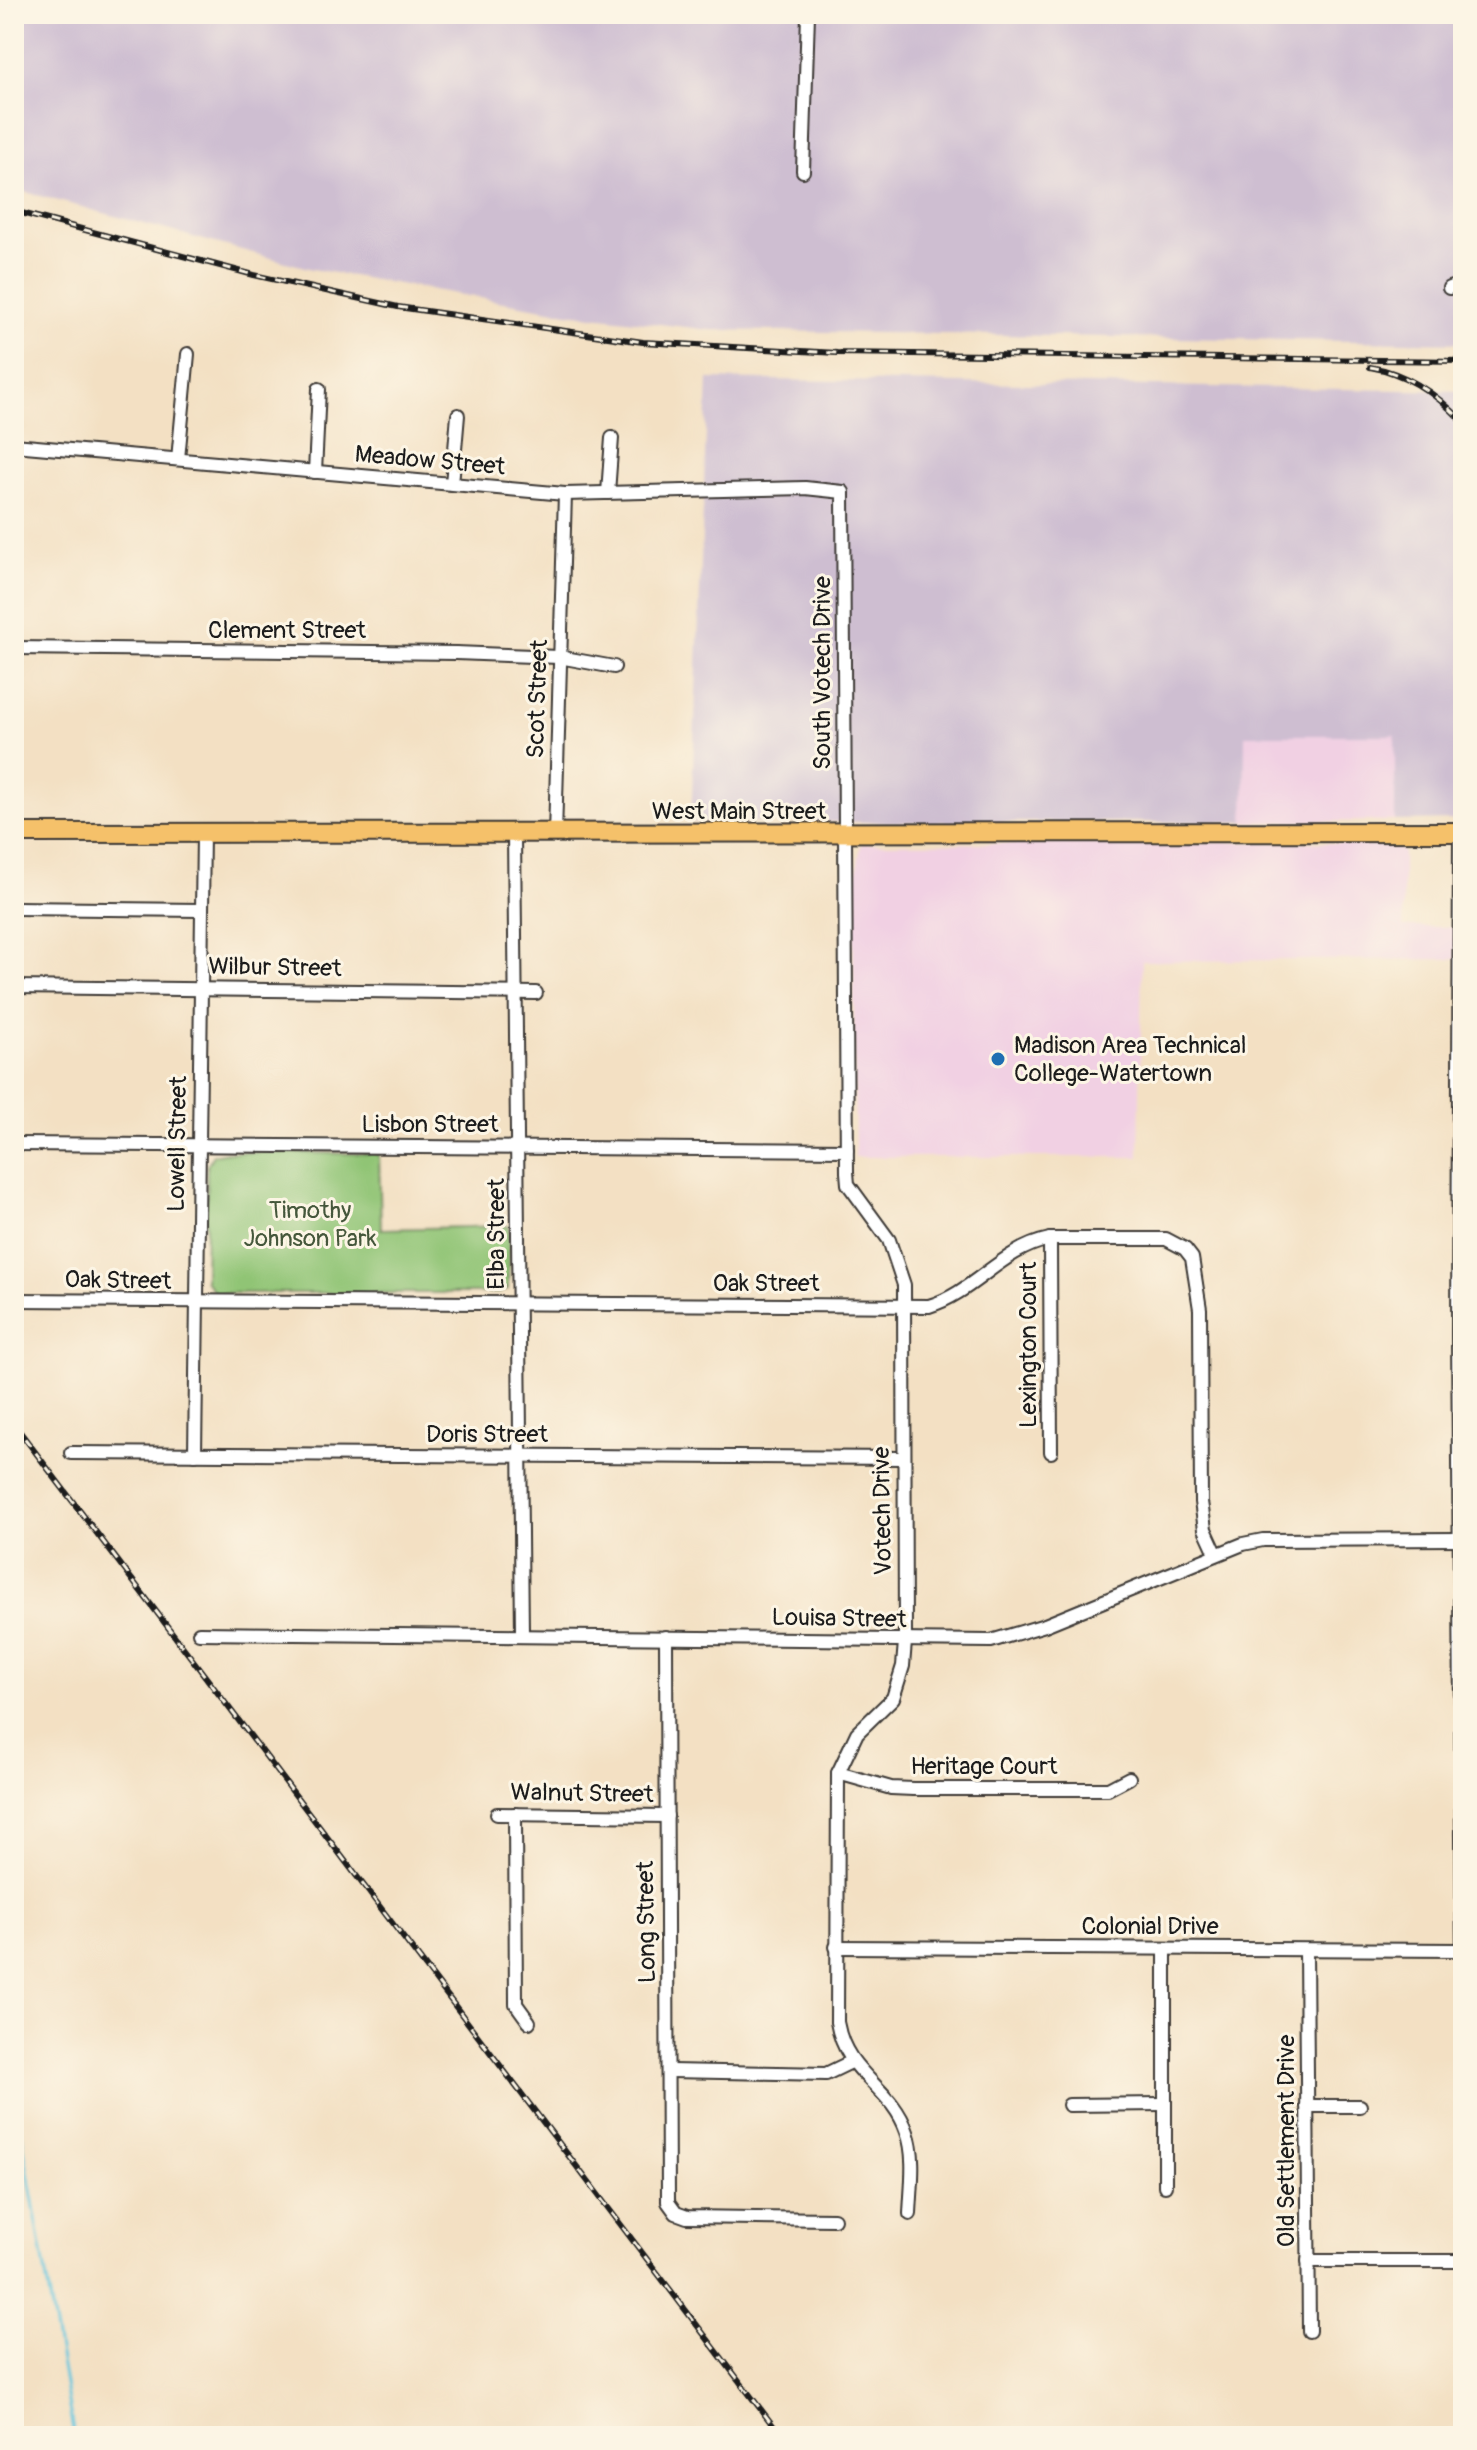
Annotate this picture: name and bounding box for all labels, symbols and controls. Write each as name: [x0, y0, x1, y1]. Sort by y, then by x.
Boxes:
street label: Meadow Street: [354, 439, 507, 482]
street label: South Votech Drive: [808, 576, 837, 770]
street label: Clement Street: [208, 616, 366, 645]
street label: Scot Street: [521, 639, 554, 759]
street label: West Main Street: [652, 797, 826, 826]
street label: Wilbur Street: [208, 952, 342, 983]
place label: Madison Area Technical College-Watertown: [1014, 1031, 1247, 1088]
marker: Madison Area Technical College-Watertown: [989, 1050, 1007, 1068]
street label: Lowell Street: [162, 1075, 193, 1212]
street label: Lisbon Street: [362, 1110, 499, 1139]
street label: Elba Street: [482, 1178, 511, 1290]
park label: Timothy Johnson Park: [244, 1196, 376, 1253]
street label: Lexington Court: [1014, 1262, 1043, 1428]
street label: Oak Street: [64, 1265, 172, 1296]
street label: Oak Street: [713, 1269, 820, 1298]
street label: Doris Street: [426, 1420, 548, 1449]
street label: Votech Drive: [867, 1446, 898, 1576]
street label: Louisa Street: [771, 1603, 907, 1634]
street label: Heritage Court: [911, 1752, 1058, 1781]
street label: Walnut Street: [510, 1778, 654, 1809]
street label: Long Street: [631, 1860, 662, 1983]
street label: Colonial Drive: [1081, 1912, 1219, 1941]
street label: Old Settlement Drive: [1272, 2035, 1301, 2247]

